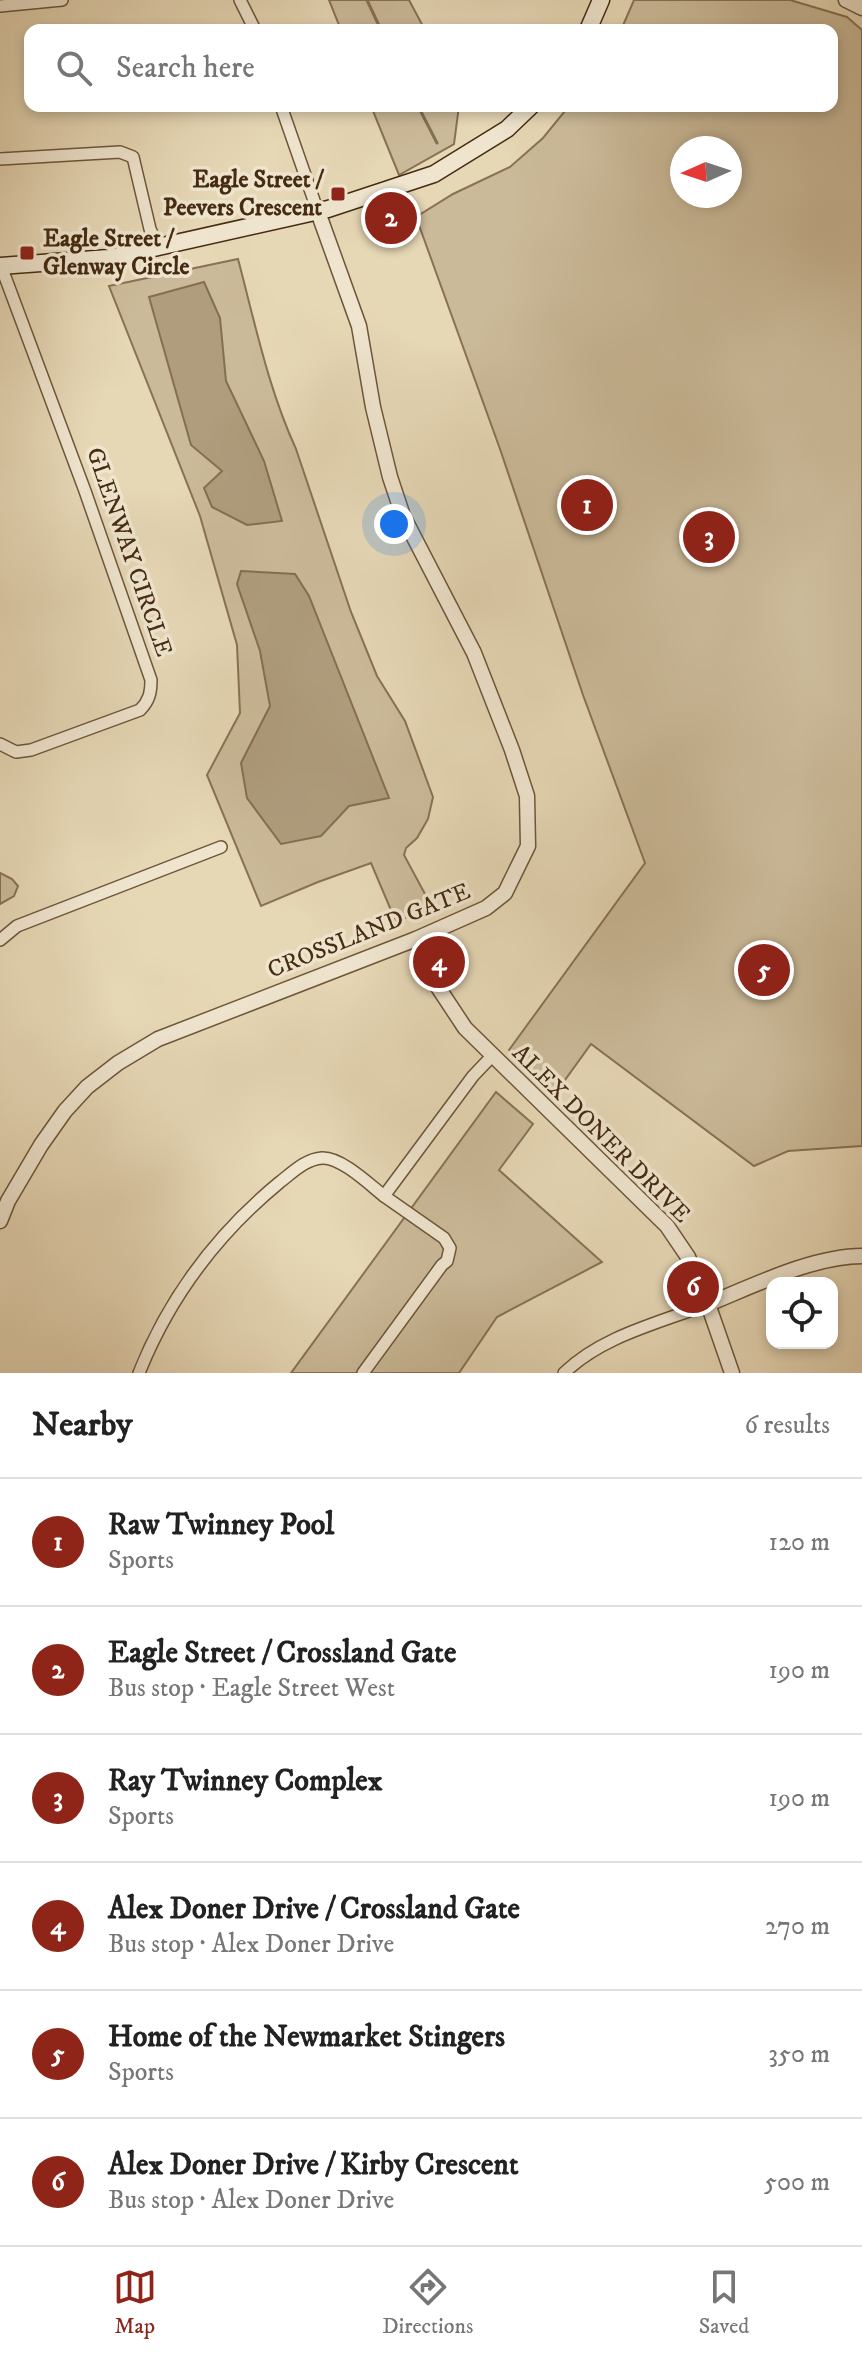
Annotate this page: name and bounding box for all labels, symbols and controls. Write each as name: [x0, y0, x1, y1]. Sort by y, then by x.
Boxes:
search box: [24, 24, 838, 112]
icon: search: [52, 46, 96, 90]
text: Search here: [116, 50, 255, 87]
north arrow: [670, 136, 742, 208]
place label: Eagle Street / Peevers Crescent: [163, 165, 324, 223]
marker: Eagle Street / Peevers Crescent: [329, 185, 347, 203]
pin: 2: [365, 188, 417, 248]
place label: Eagle Street / Glenway Circle: [43, 224, 190, 282]
marker: Eagle Street / Glenway Circle: [18, 244, 36, 262]
street label: GLENWAY CIRCLE: [79, 444, 179, 660]
pin: 1: [561, 475, 613, 535]
your location: [374, 504, 414, 544]
pin: 3: [683, 507, 735, 567]
street label: CROSSLAND GATE: [263, 877, 475, 985]
pin: 4: [413, 932, 465, 992]
pin: 5: [738, 940, 790, 1000]
street label: ALEX DONER DRIVE: [505, 1038, 697, 1230]
pin: 6: [667, 1257, 719, 1317]
map controls: [766, 1277, 838, 1349]
button: locate: [766, 1277, 838, 1349]
text: Nearby: [32, 1404, 133, 1446]
text: 6 results: [744, 1409, 830, 1442]
text: Raw Twinney Pool: [108, 1507, 334, 1544]
text: 1: [53, 1526, 63, 1559]
text: 120 m: [769, 1526, 830, 1559]
text: Sports: [108, 1544, 174, 1577]
text: Eagle Street / Crossland Gate: [108, 1635, 456, 1672]
text: 2: [52, 1654, 64, 1687]
text: 190 m: [768, 1654, 830, 1687]
text: Bus stop · Eagle Street West: [108, 1672, 395, 1705]
text: Ray Twinney Complex: [108, 1763, 382, 1800]
text: 3: [53, 1782, 63, 1815]
text: 190 m: [768, 1782, 830, 1815]
text: Sports: [108, 1800, 174, 1833]
text: Alex Doner Drive / Crossland Gate: [108, 1891, 520, 1928]
text: 4: [51, 1910, 65, 1943]
text: 270 m: [765, 1910, 830, 1943]
text: Bus stop · Alex Doner Drive: [108, 1928, 394, 1961]
text: Home of the Newmarket Stingers: [108, 2019, 505, 2056]
text: 5: [52, 2038, 64, 2071]
text: 350 m: [768, 2038, 830, 2071]
text: Sports: [108, 2056, 174, 2089]
text: Alex Doner Drive / Kirby Crescent: [108, 2147, 519, 2184]
text: 6: [51, 2166, 65, 2199]
text: 500 m: [764, 2166, 830, 2199]
text: Bus stop · Alex Doner Drive: [108, 2184, 394, 2217]
tab: Map: [113, 2265, 157, 2340]
tab: Directions: [382, 2265, 473, 2340]
tab: Saved: [699, 2265, 749, 2340]

